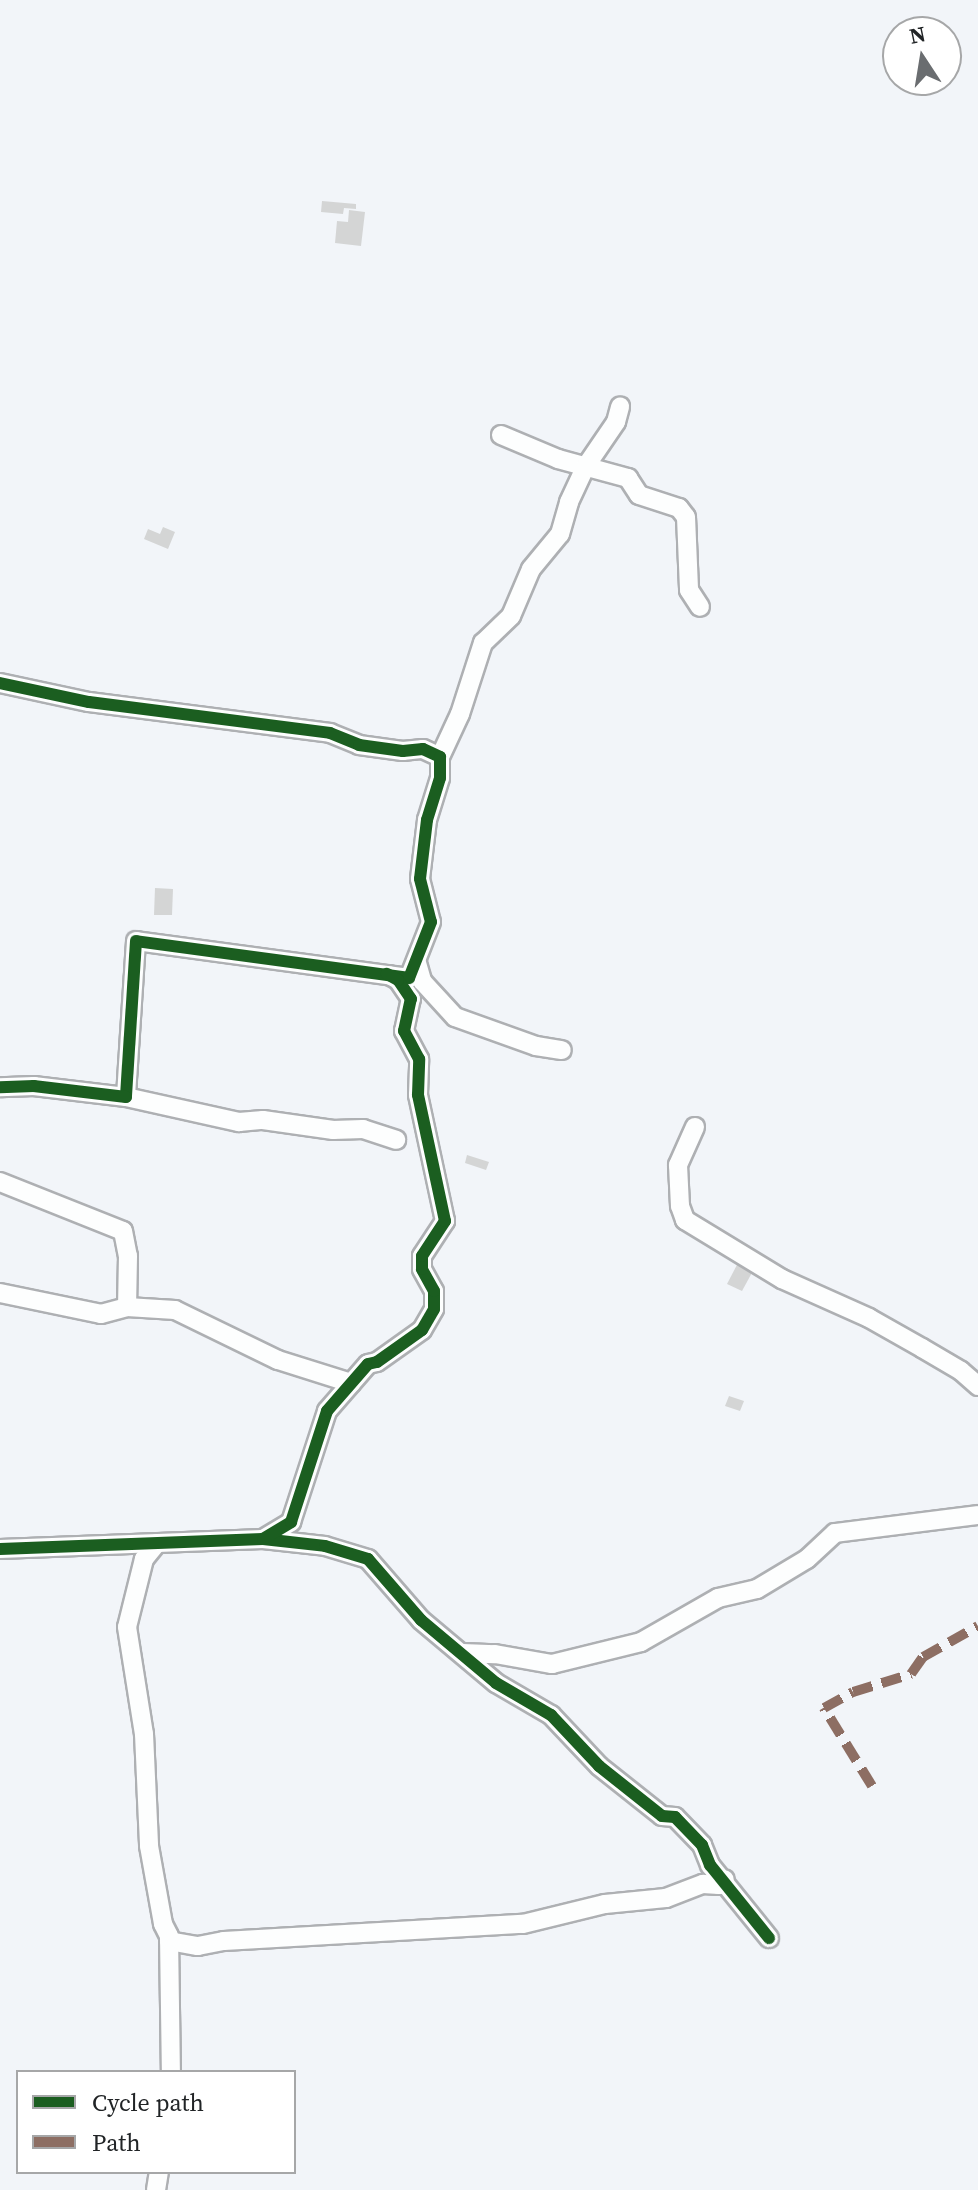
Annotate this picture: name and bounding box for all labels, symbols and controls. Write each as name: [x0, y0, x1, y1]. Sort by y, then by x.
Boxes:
north arrow: [882, 16, 962, 96]
text: N: [906, 18, 928, 51]
legend: [16, 2070, 296, 2174]
text: Cycle path: [92, 2086, 204, 2119]
text: Path: [92, 2126, 141, 2159]

